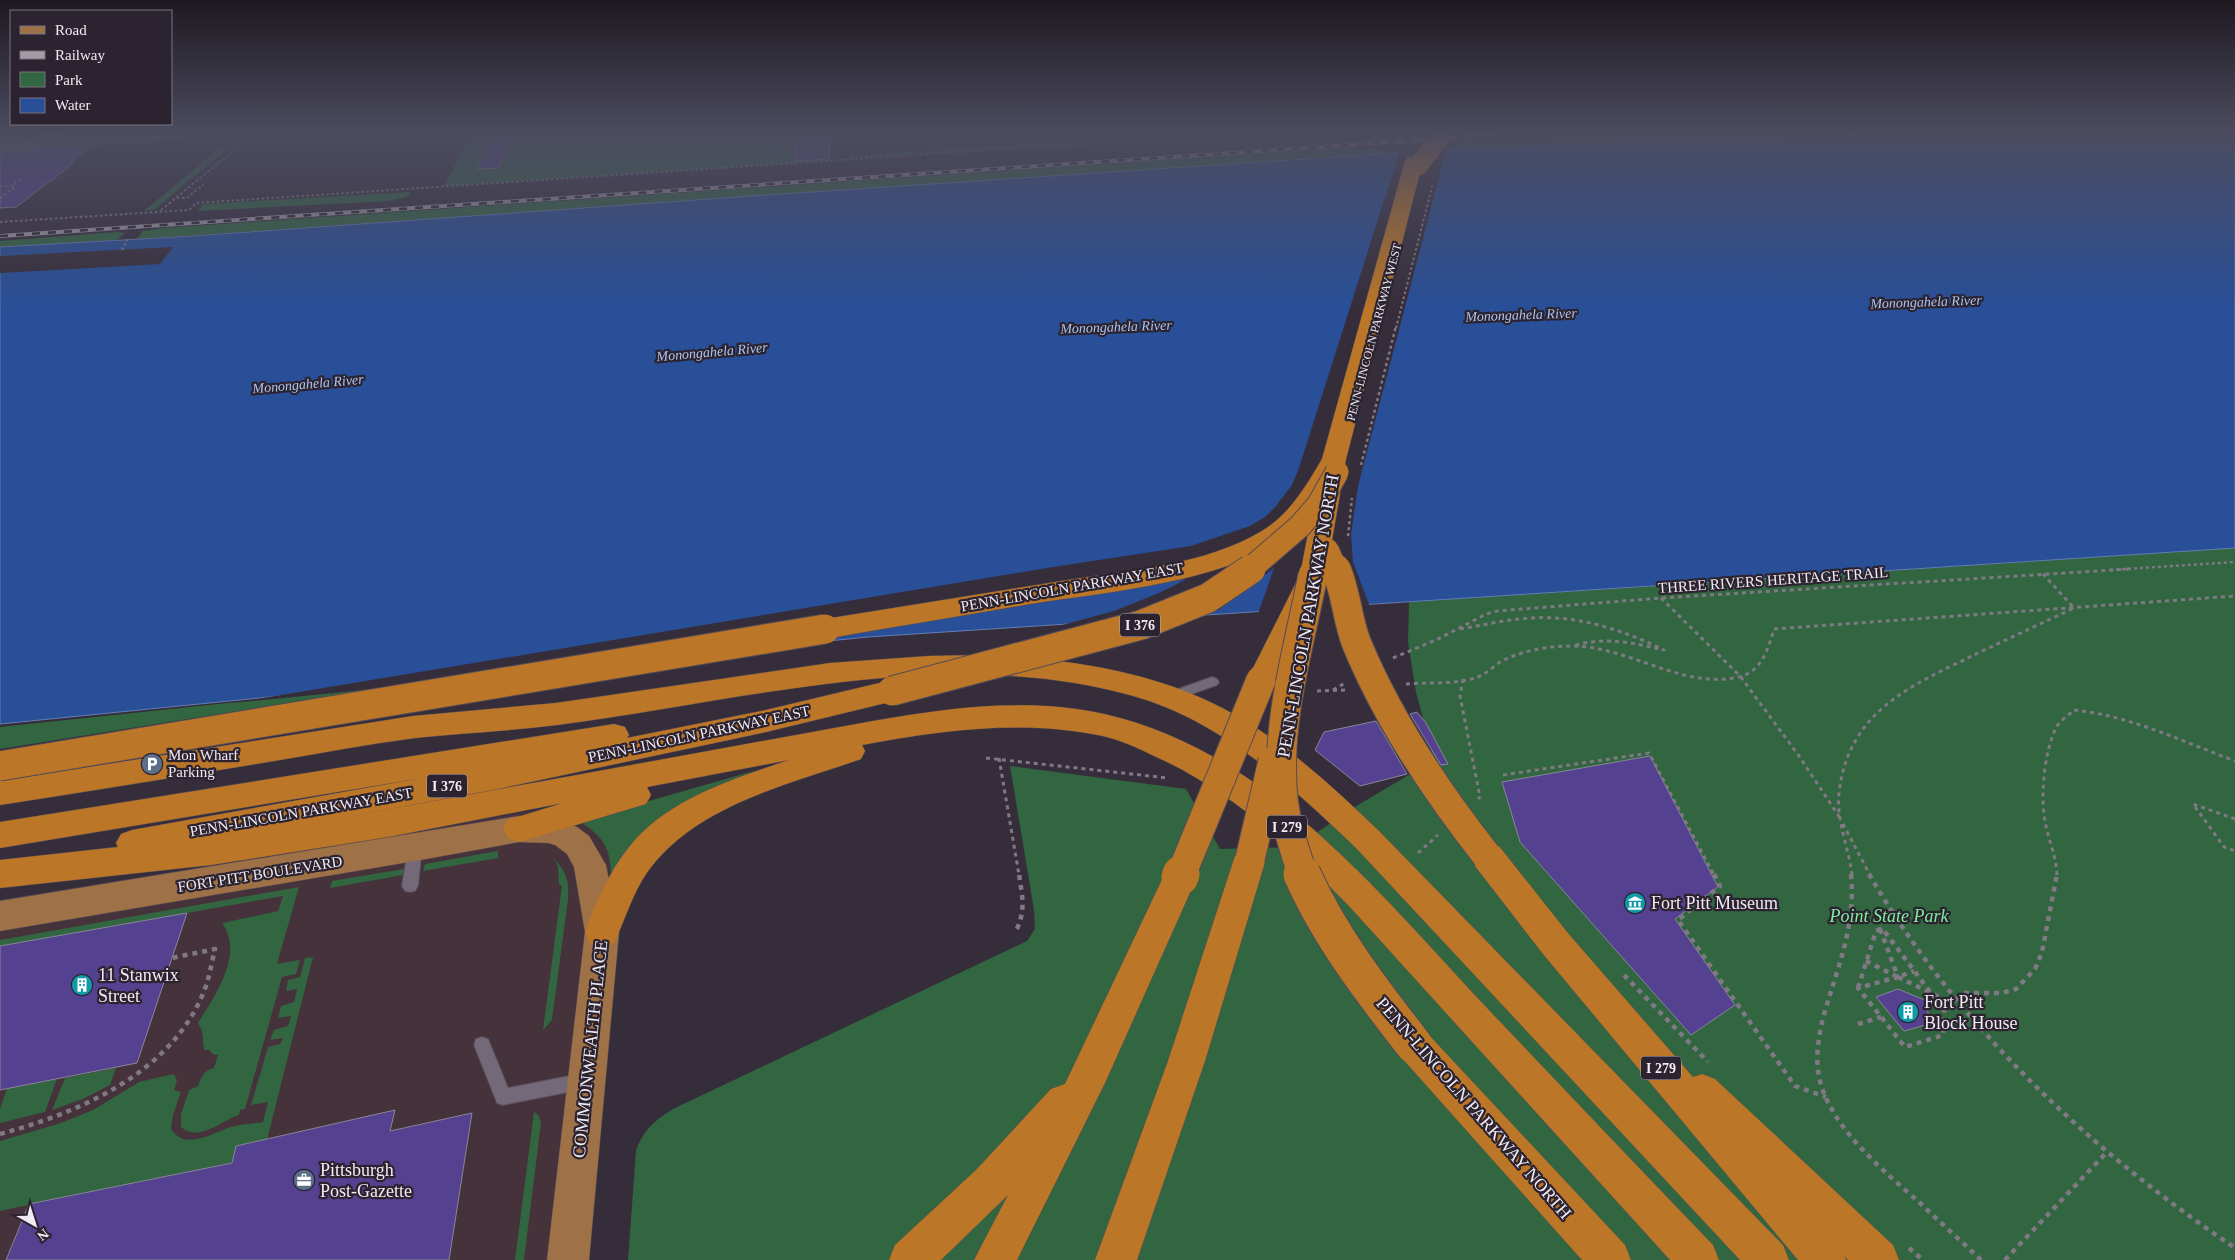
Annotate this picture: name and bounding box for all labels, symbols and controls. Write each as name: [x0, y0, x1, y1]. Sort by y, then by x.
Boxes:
legend: [10, 10, 172, 125]
text: Road: [55, 22, 87, 38]
text: Railway: [55, 47, 105, 63]
text: Park: [55, 72, 83, 88]
text: Water: [55, 97, 90, 113]
street label: PENN-LINCOLN PARKWAY WEST: [1344, 241, 1405, 422]
water label: Monongahela River: [1869, 293, 1983, 311]
water label: Monongahela River: [1464, 306, 1578, 324]
water label: Monongahela River: [1059, 318, 1173, 336]
water label: Monongahela River: [655, 340, 769, 364]
water label: Monongahela River: [251, 372, 365, 396]
street label: PENN-LINCOLN PARKWAY NORTH: [1273, 473, 1343, 759]
street label: PENN-LINCOLN PARKWAY EAST: [959, 560, 1185, 614]
street label: THREE RIVERS HERITAGE TRAIL: [1657, 564, 1889, 596]
road number: I 376: [1120, 614, 1160, 636]
street label: PENN-LINCOLN PARKWAY EAST: [587, 703, 811, 765]
place label: Mon Wharf Parking: [168, 747, 238, 780]
parking icon: Mon Wharf Parking: [140, 752, 164, 776]
road number: I 376: [427, 774, 467, 798]
street label: PENN-LINCOLN PARKWAY EAST: [188, 785, 414, 839]
road number: I 279: [1267, 816, 1307, 839]
street label: FORT PITT BOULEVARD: [176, 853, 344, 895]
museum icon: Fort Pitt Museum: [1623, 891, 1647, 915]
place label: Fort Pitt Museum: [1651, 893, 1778, 913]
park label: Point State Park: [1829, 906, 1949, 926]
street label: COMMONWEALTH PLACE: [569, 939, 611, 1159]
place label: 11 Stanwix Street: [98, 965, 179, 1006]
building icon: 11 Stanwix Street: [70, 973, 94, 997]
place label: Fort Pitt Block House: [1924, 992, 2018, 1033]
street label: PENN-LINCOLN PARKWAY NORTH: [1372, 993, 1576, 1223]
building icon: Fort Pitt Block House: [1896, 1000, 1920, 1024]
road number: I 279: [1641, 1056, 1681, 1080]
place label: Pittsburgh Post-Gazette: [320, 1160, 412, 1201]
office icon: Pittsburgh Post-Gazette: [292, 1168, 316, 1192]
north arrow: [10, 1200, 60, 1250]
text: N: [34, 1226, 52, 1244]

